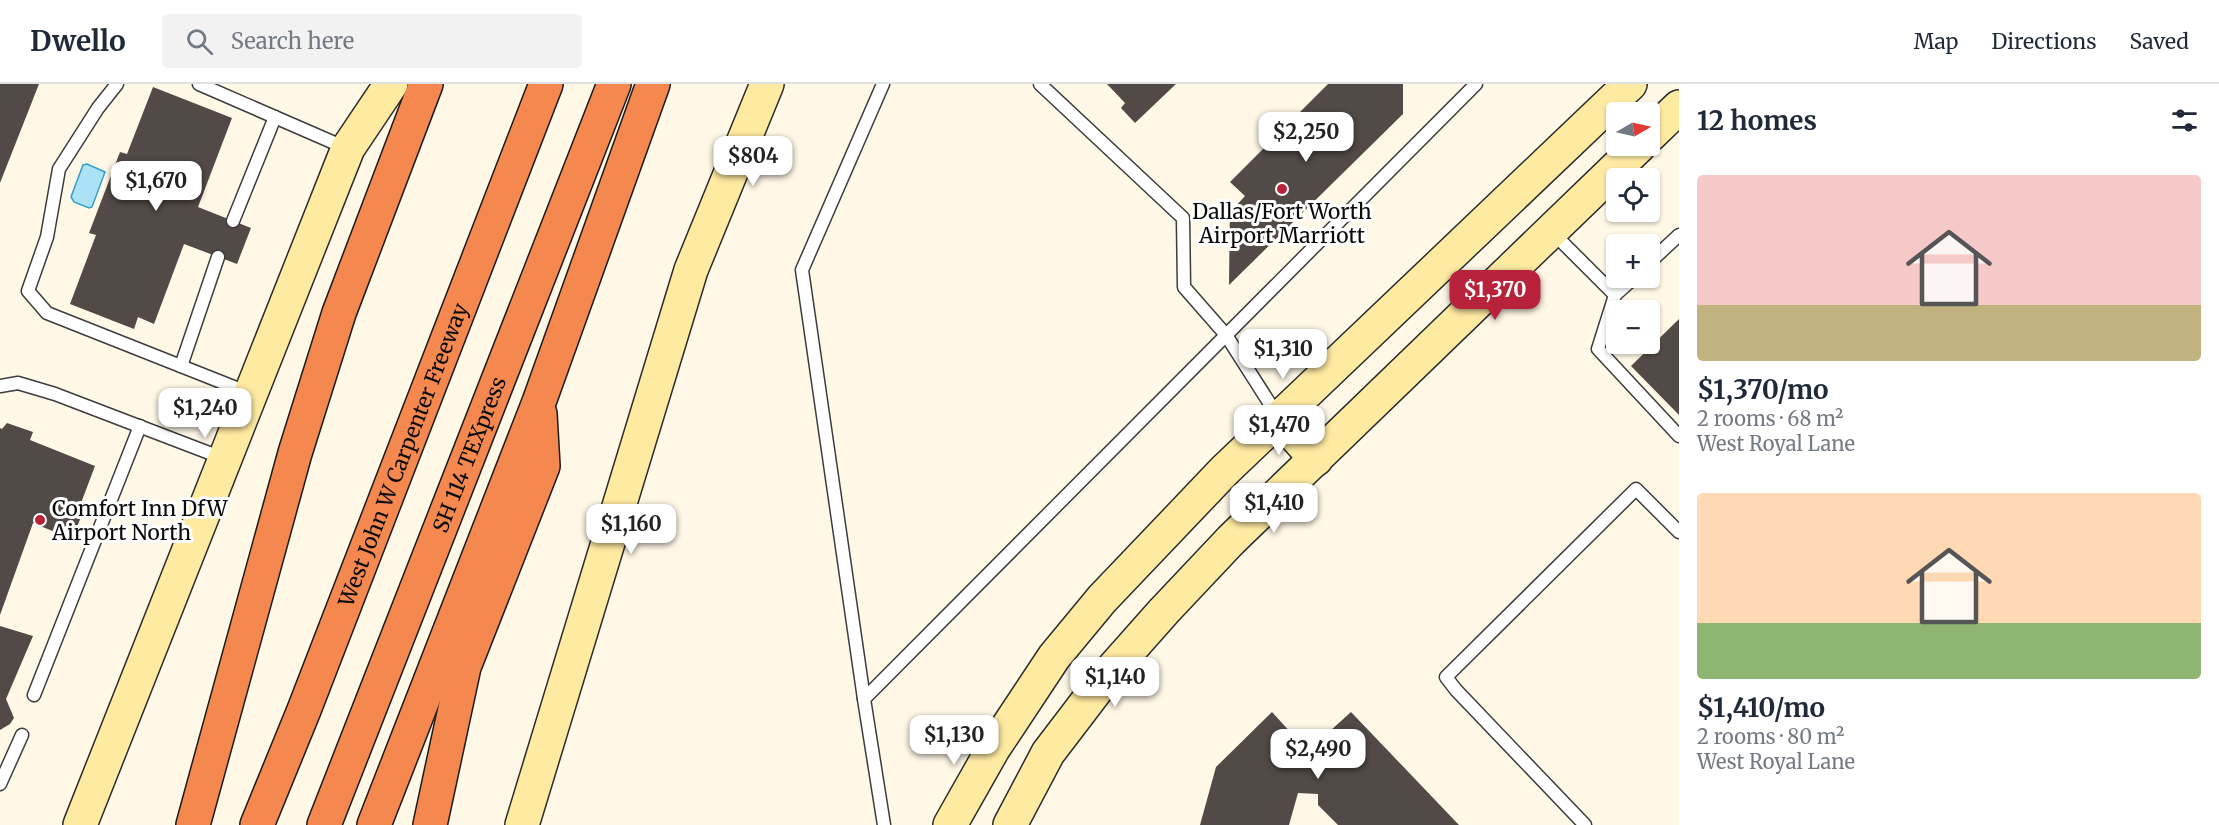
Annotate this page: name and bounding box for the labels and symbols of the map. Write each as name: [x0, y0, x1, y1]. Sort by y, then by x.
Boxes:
north arrow: [1606, 102, 1660, 156]
pin: $2,250: [1257, 112, 1355, 163]
pin: $804: [717, 136, 789, 187]
pin: $1,670: [107, 161, 205, 212]
marker: Dallas/Fort Worth Airport Marriott: [1275, 182, 1289, 196]
place label: Dallas/Fort Worth Airport Marriott: [1192, 198, 1372, 249]
pin: $1,370: [1446, 270, 1544, 321]
street label: West John W Carpenter Freeway: [332, 298, 474, 611]
pin: $1,310: [1234, 329, 1332, 380]
street label: SH 114 TEXpress: [426, 372, 512, 536]
pin: $1,240: [156, 388, 254, 439]
pin: $1,470: [1230, 405, 1328, 456]
pin: $1,410: [1225, 483, 1323, 534]
place label: Comfort Inn DfW Airport North: [51, 495, 228, 546]
pin: $1,160: [582, 504, 680, 555]
marker: Comfort Inn DfW Airport North: [33, 513, 47, 527]
pin: $1,140: [1066, 657, 1164, 708]
pin: $1,130: [905, 715, 1003, 766]
pin: $2,490: [1269, 729, 1367, 780]

